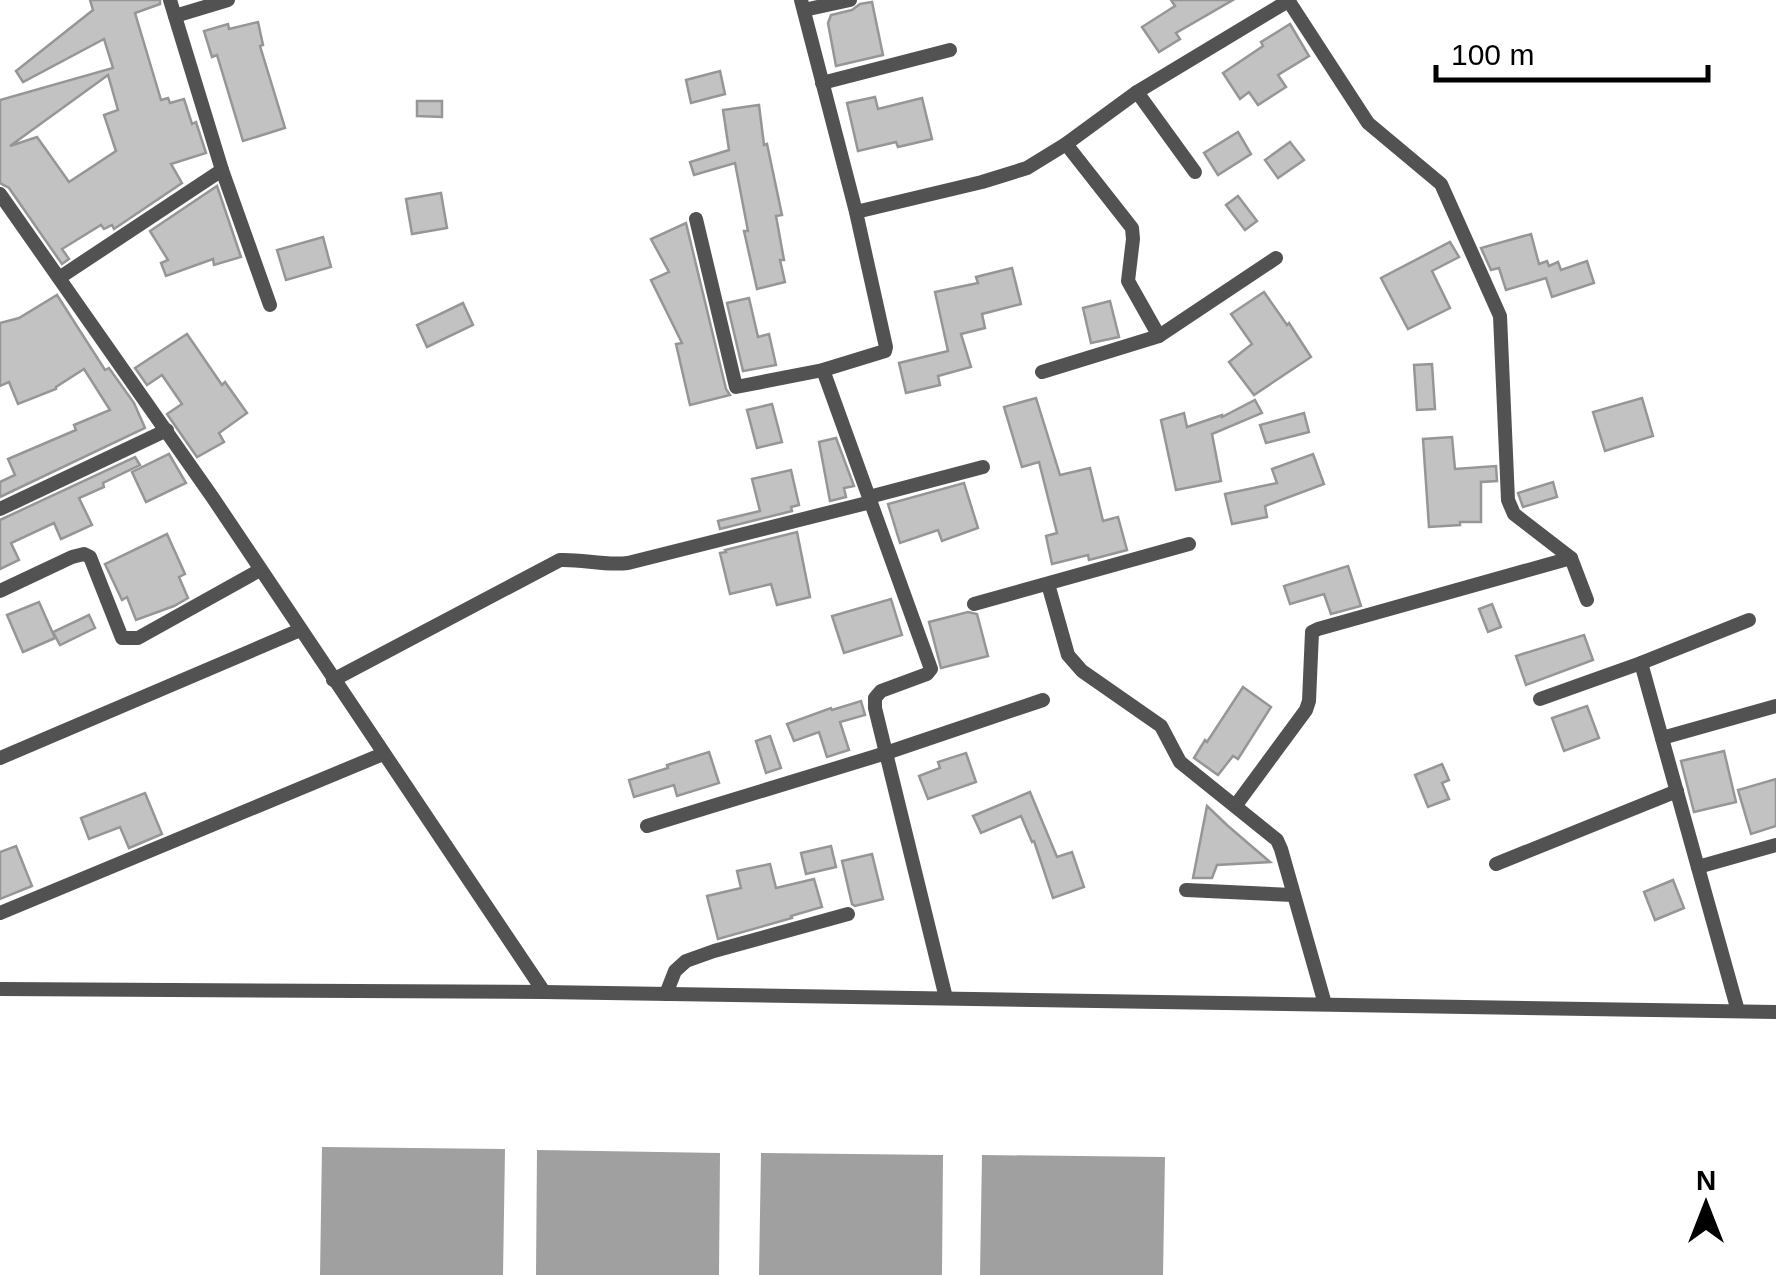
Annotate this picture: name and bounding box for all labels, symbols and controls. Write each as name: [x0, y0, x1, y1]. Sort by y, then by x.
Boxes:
scale bar: [1436, 20, 1708, 82]
text: 100 m: [1451, 38, 1534, 71]
north arrow: [1656, 1155, 1756, 1255]
text: N: [1696, 1165, 1716, 1196]

